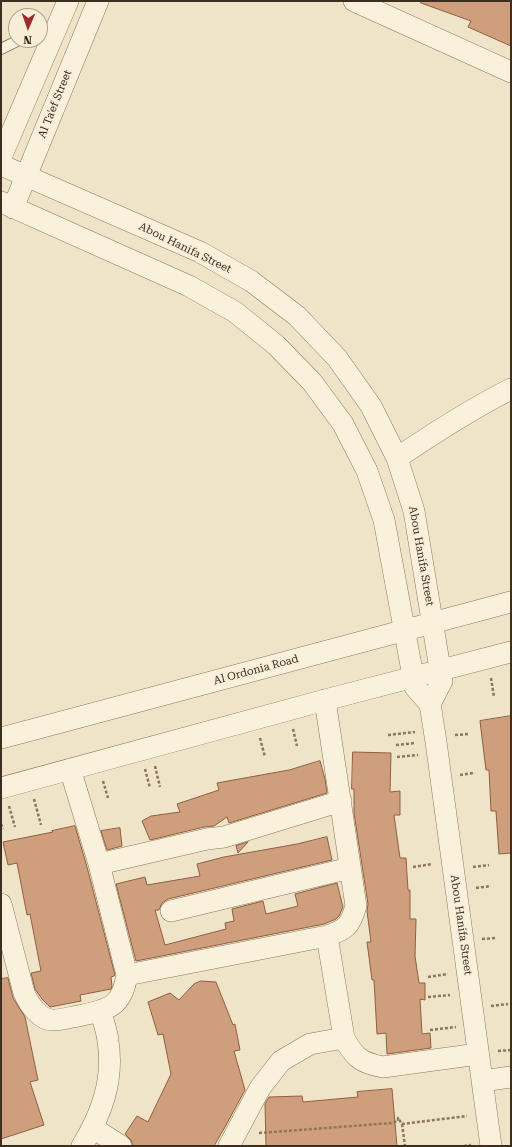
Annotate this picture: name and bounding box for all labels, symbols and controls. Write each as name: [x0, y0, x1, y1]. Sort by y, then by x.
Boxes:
north arrow: [8, 8, 48, 48]
text: N: [23, 33, 32, 46]
street label: Al Ta'ef Street: [35, 68, 75, 140]
street label: Abou Hanifa Street: [137, 220, 233, 276]
street label: Abou Hanifa Street: [406, 505, 436, 607]
street label: Al Ordonia Road: [212, 652, 300, 688]
street label: Abou Hanifa Street: [447, 874, 475, 976]

